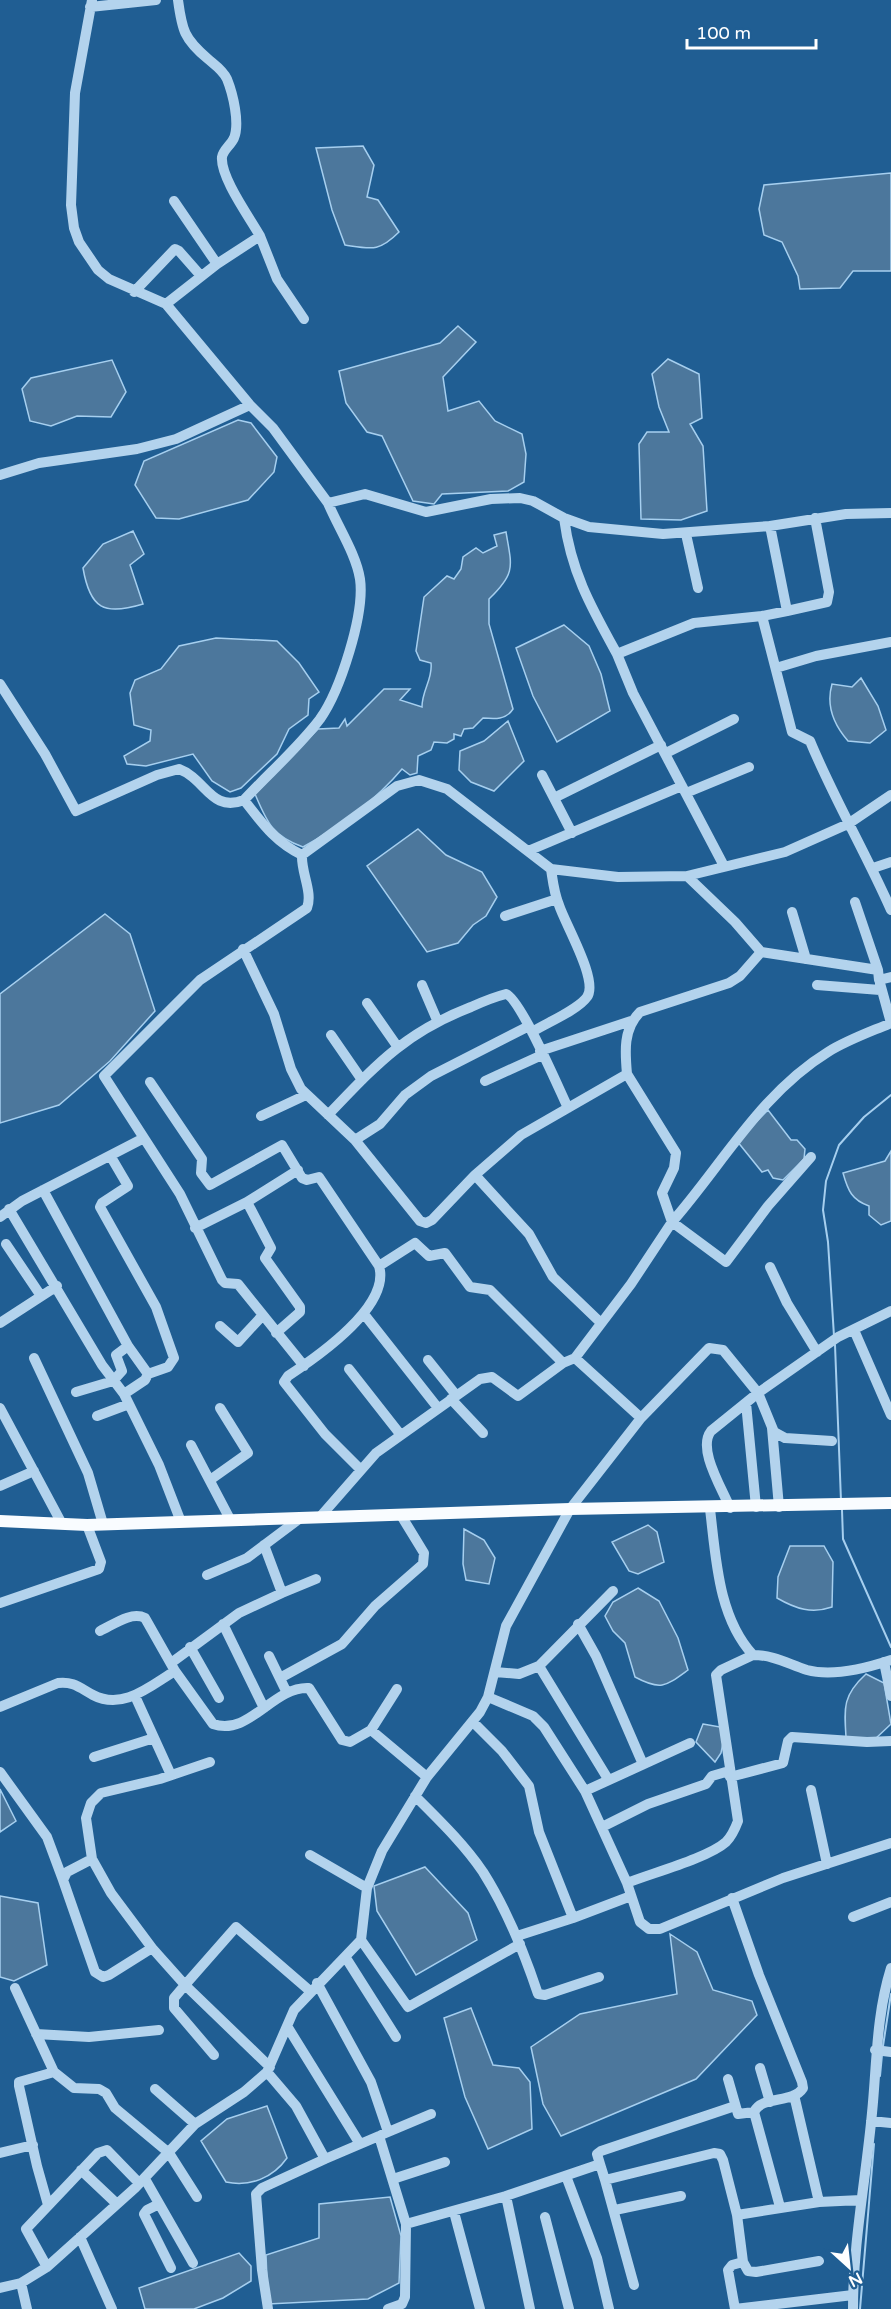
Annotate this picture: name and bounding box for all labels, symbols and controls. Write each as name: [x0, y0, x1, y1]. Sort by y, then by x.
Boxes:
scale bar: [687, 12, 816, 50]
text: 100 m: [696, 22, 751, 44]
north arrow: [819, 2237, 879, 2297]
text: N: [845, 2268, 866, 2291]

